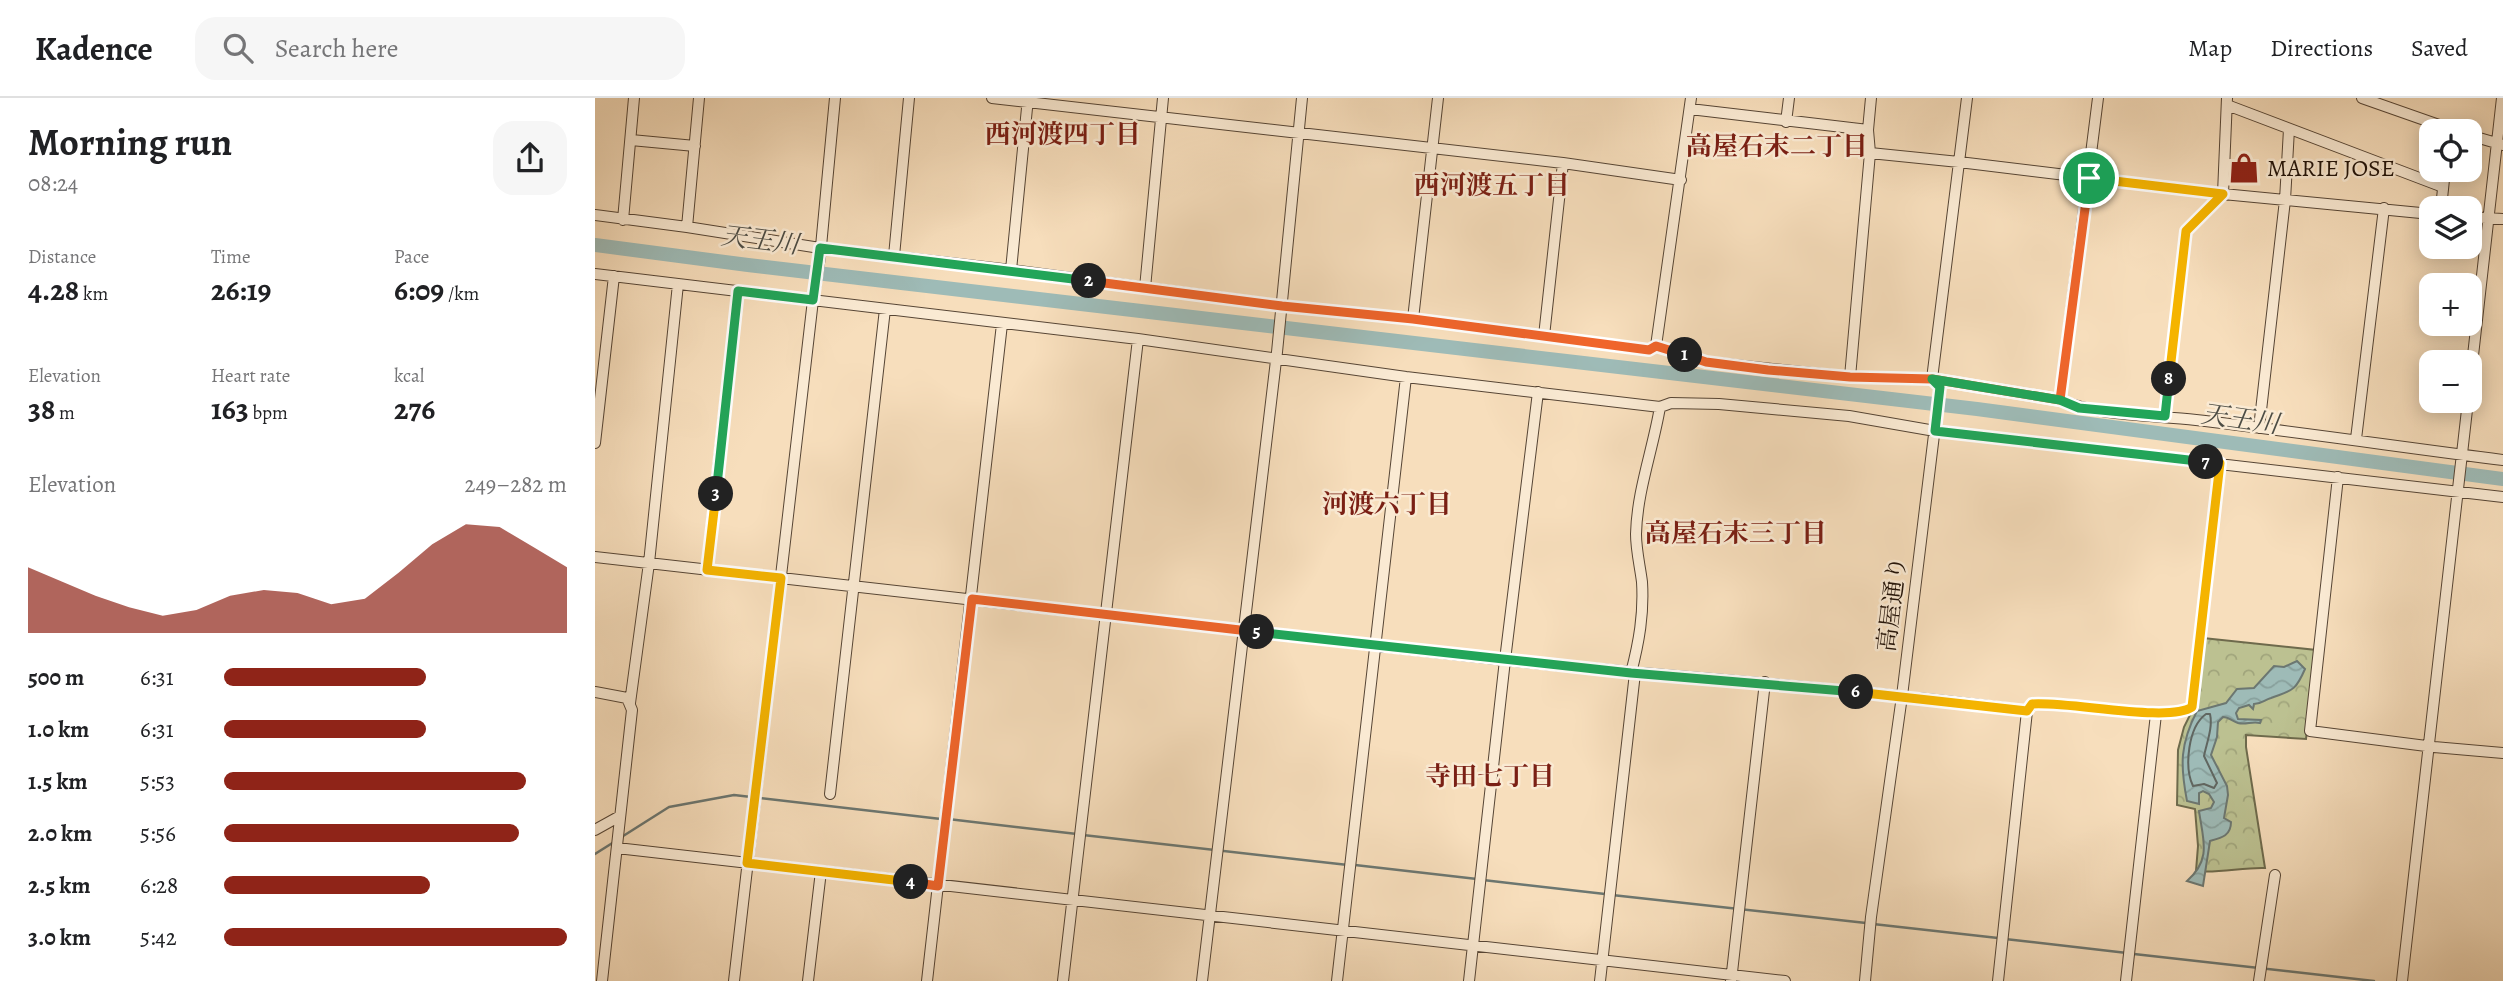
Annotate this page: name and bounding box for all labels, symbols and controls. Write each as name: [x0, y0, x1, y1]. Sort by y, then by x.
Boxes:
search box: [195, 17, 685, 80]
text: Kadence: [35, 26, 153, 71]
icon: search: [219, 29, 257, 67]
text: Search here: [275, 31, 398, 66]
text: Map: [2188, 32, 2232, 64]
text: Directions: [2270, 32, 2373, 64]
text: Saved: [2411, 32, 2468, 64]
text: Morning run: [28, 116, 232, 168]
district label: 西河渡四丁目: [985, 117, 1141, 152]
map controls: [2419, 119, 2482, 413]
button: locate: [2419, 119, 2482, 182]
button: share: [493, 121, 567, 195]
district label: 高屋石末二丁目: [1686, 129, 1868, 164]
pin: [2059, 148, 2119, 208]
shop icon: MARIE JOSE: [2227, 151, 2261, 185]
place label: MARIE JOSE: [2267, 152, 2395, 184]
icon: arrive: [2070, 159, 2108, 197]
text: 08:24: [28, 168, 78, 199]
district label: 西河渡五丁目: [1414, 168, 1570, 203]
button: layers: [2419, 196, 2482, 259]
water label: 天王川: [719, 218, 804, 262]
text: Distance: [28, 244, 96, 270]
text: Time: [211, 244, 250, 270]
text: Pace: [394, 244, 429, 270]
pin: 2: [1071, 264, 1107, 298]
text: 2: [1084, 267, 1093, 293]
text: 4.28: [28, 270, 79, 310]
text: 26:19: [211, 270, 271, 310]
text: 6:09: [394, 270, 444, 310]
button: +: [2419, 273, 2482, 336]
text: km: [79, 281, 108, 307]
text: /km: [444, 281, 479, 307]
pin: 1: [1667, 338, 1703, 372]
text: 1: [1681, 341, 1688, 367]
button: −: [2419, 350, 2482, 413]
pin: 8: [2151, 362, 2187, 396]
text: Elevation: [28, 363, 101, 389]
text: Heart rate: [211, 363, 290, 389]
text: kcal: [394, 363, 424, 389]
text: 8: [2164, 365, 2173, 391]
text: 38: [28, 389, 55, 429]
text: 163: [211, 389, 249, 429]
text: 276: [394, 389, 435, 429]
water label: 天王川: [2199, 396, 2284, 442]
text: m: [55, 400, 75, 426]
text: bpm: [249, 400, 288, 426]
pin: 7: [2189, 444, 2223, 480]
text: 7: [2201, 448, 2210, 474]
text: Elevation: [28, 469, 116, 500]
text: 249–282 m: [465, 469, 567, 500]
pin: 3: [699, 476, 733, 512]
text: 3: [711, 480, 720, 506]
district label: 河渡六丁目: [1322, 487, 1452, 522]
district label: 高屋石末三丁目: [1645, 516, 1827, 551]
street label: 高屋通り: [1870, 554, 1914, 654]
pin: 5: [1239, 614, 1275, 650]
text: 5: [1252, 618, 1261, 644]
text: 500 m: [28, 662, 84, 693]
text: 6:31: [140, 662, 174, 693]
pin: 6: [1839, 674, 1873, 710]
text: 6: [1851, 678, 1860, 704]
text: 1.0 km: [28, 714, 89, 745]
text: 6:31: [140, 714, 174, 745]
district label: 寺田七丁目: [1425, 759, 1555, 794]
text: 1.5 km: [28, 766, 88, 797]
text: 5:53: [140, 766, 175, 797]
text: 2.0 km: [28, 818, 92, 849]
text: 5:56: [140, 818, 176, 849]
pin: 4: [893, 864, 929, 900]
text: 4: [906, 868, 915, 894]
text: 2.5 km: [28, 870, 90, 901]
text: 6:28: [140, 870, 178, 901]
text: 3.0 km: [28, 922, 91, 953]
text: 5:42: [140, 922, 177, 953]

